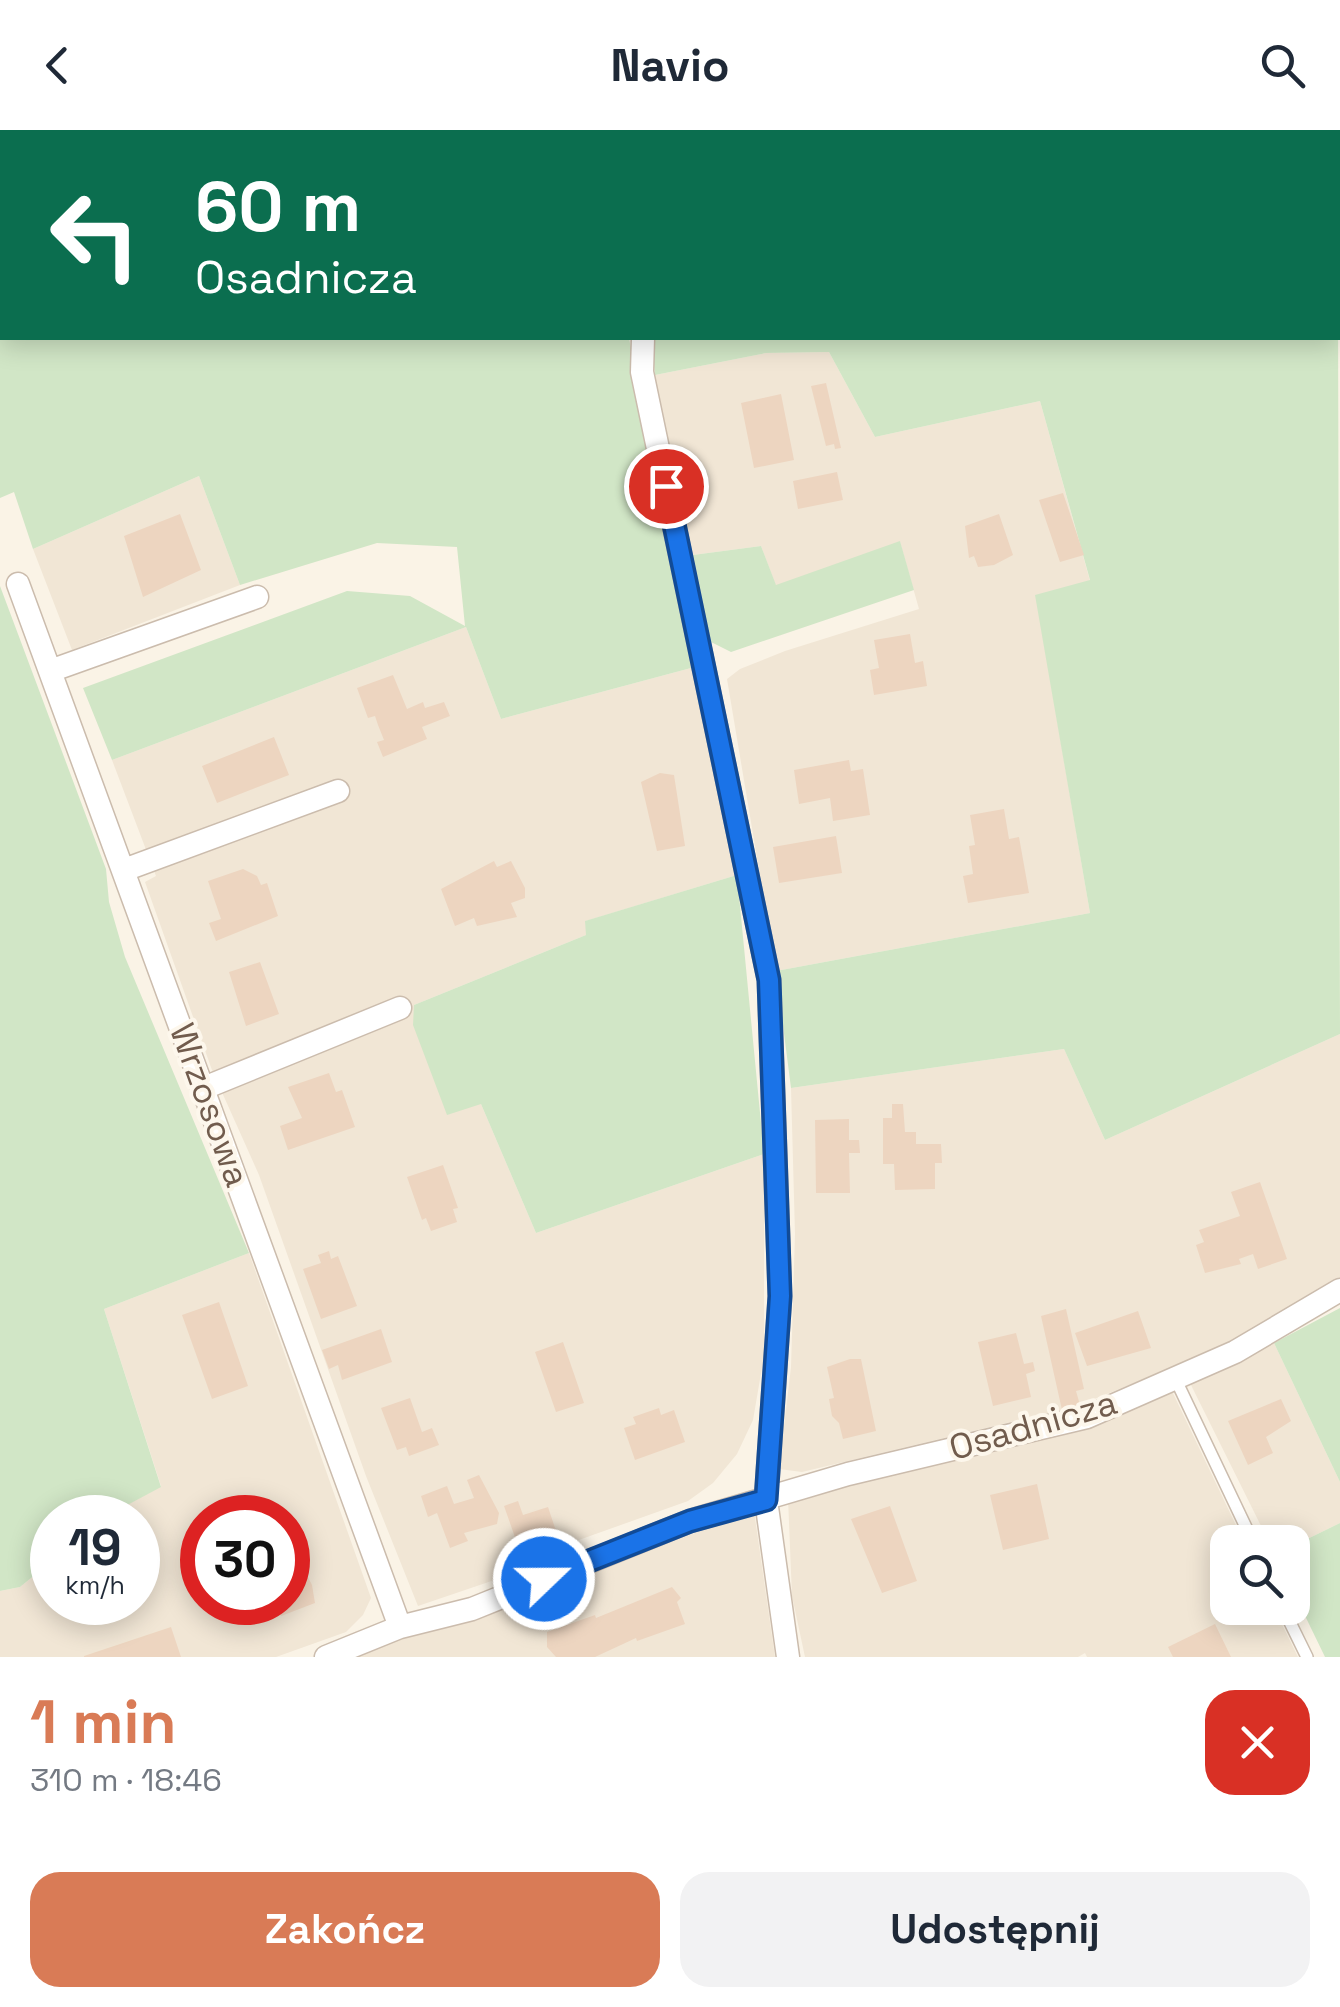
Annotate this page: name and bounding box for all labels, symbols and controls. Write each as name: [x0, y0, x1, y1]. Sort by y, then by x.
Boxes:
text: Navio: [610, 37, 730, 94]
icon: back: [30, 38, 85, 93]
icon: search: [1255, 38, 1310, 93]
text: 60 m: [195, 162, 361, 251]
icon: left: [30, 170, 160, 300]
text: Osadnicza: [195, 249, 417, 306]
pin: [624, 444, 709, 529]
icon: arrive: [639, 459, 694, 514]
street label: Wrzosowa: [160, 1017, 260, 1193]
street label: Osadnicza: [944, 1380, 1122, 1470]
speed limit sign: 30: [180, 1495, 310, 1625]
text: 19: [68, 1516, 122, 1580]
map controls: [1210, 1525, 1310, 1625]
button: search: [1210, 1525, 1310, 1625]
position arrow: [492, 1527, 596, 1631]
text: km/h: [65, 1569, 125, 1601]
text: 1 min: [30, 1684, 177, 1761]
button: close: [1205, 1690, 1310, 1795]
text: 310 m · 18:46: [30, 1760, 222, 1800]
button: Zakończ: [30, 1872, 660, 1987]
button: Udostępnij: [680, 1872, 1310, 1987]

